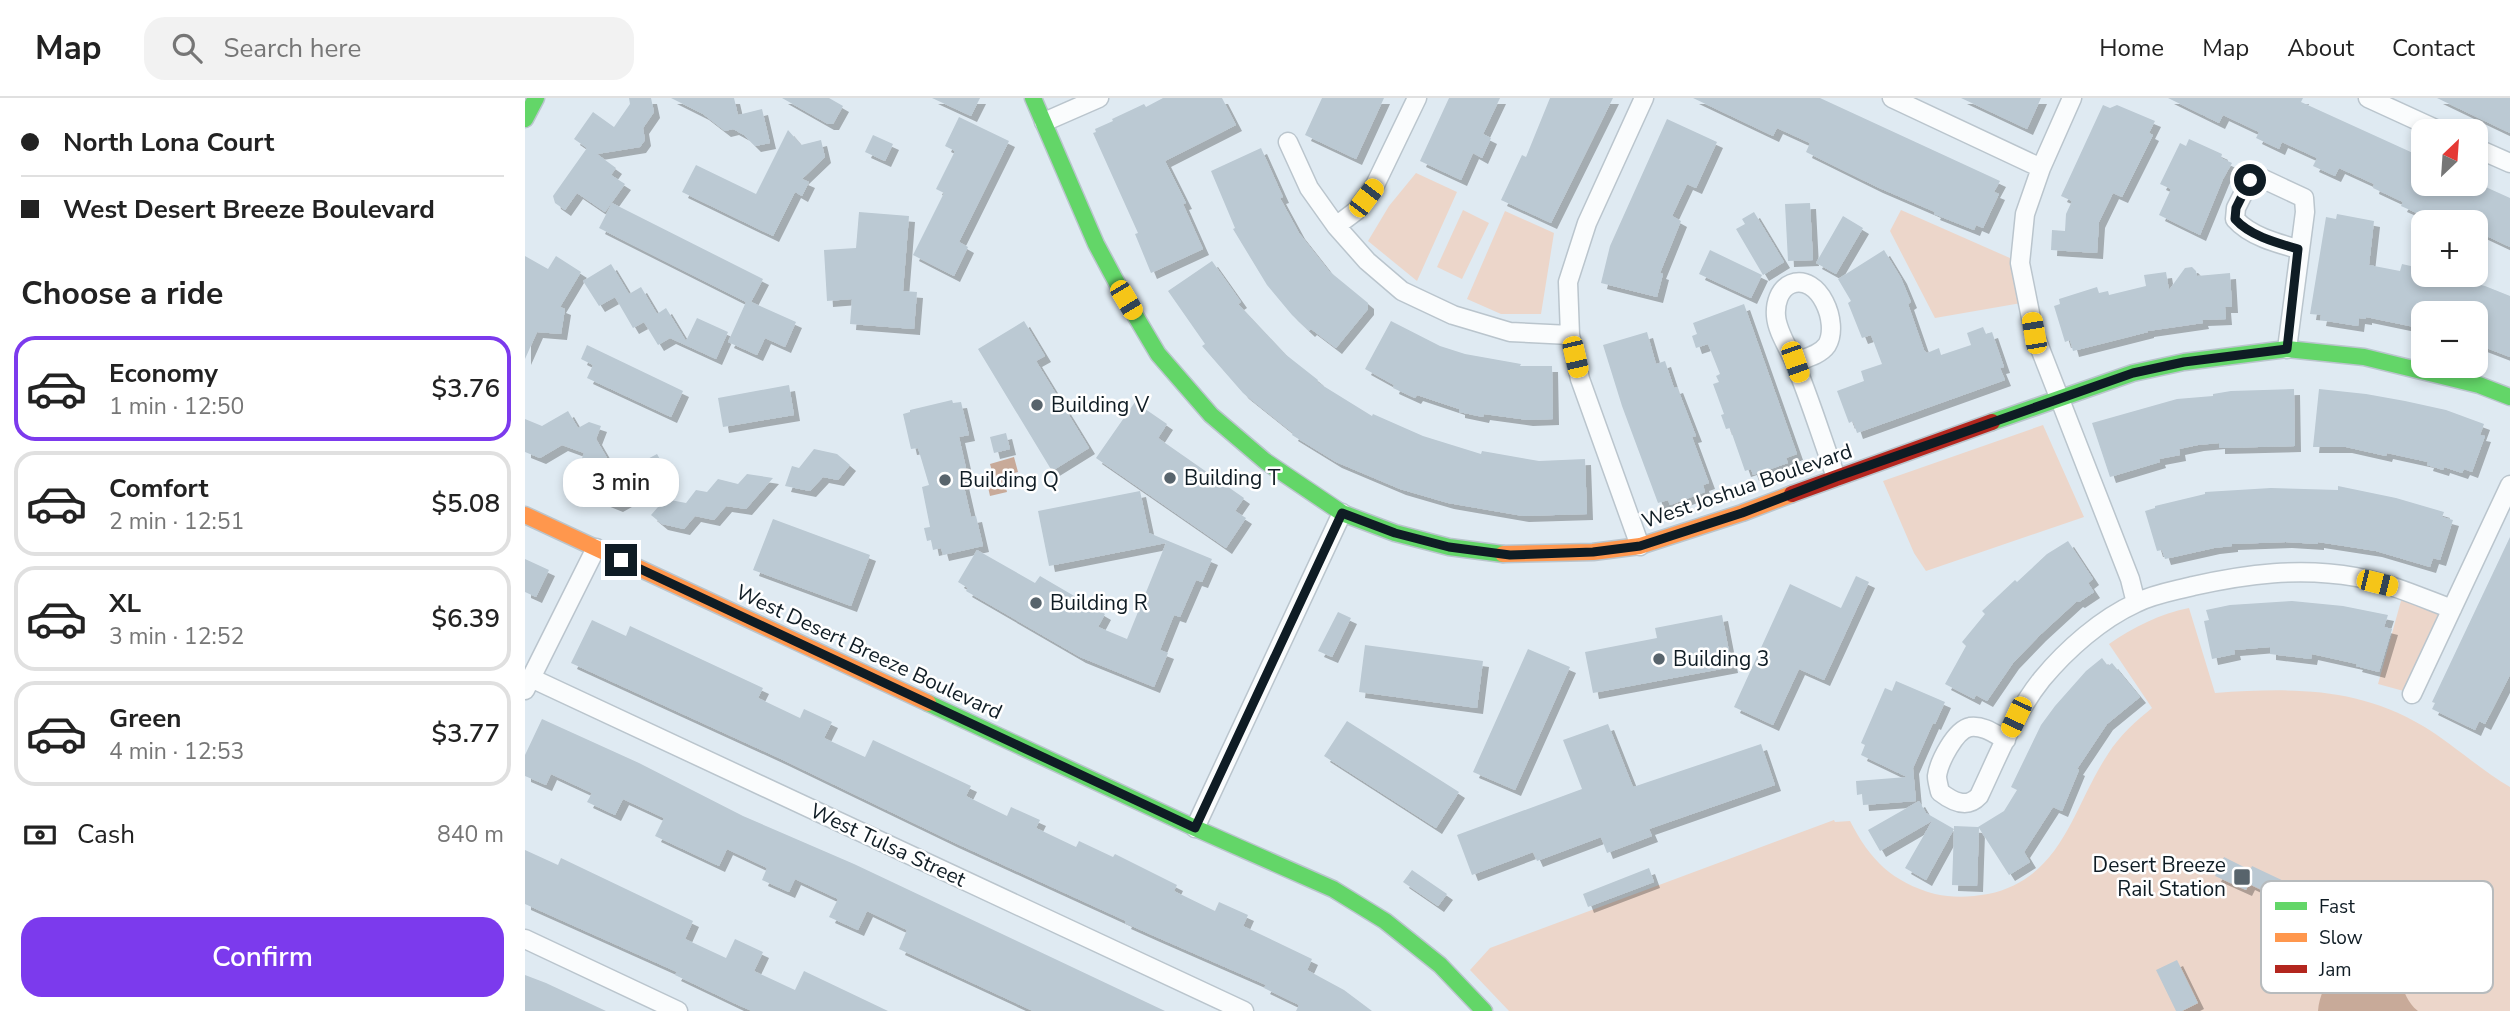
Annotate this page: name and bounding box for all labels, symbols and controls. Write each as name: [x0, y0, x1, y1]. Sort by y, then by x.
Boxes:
search box: [144, 17, 634, 80]
text: Map: [35, 26, 102, 71]
icon: search: [168, 29, 206, 67]
text: Search here: [224, 31, 361, 66]
text: Home: [2099, 32, 2164, 64]
text: Map: [2202, 32, 2249, 64]
text: About: [2287, 32, 2354, 64]
text: Contact: [2392, 32, 2475, 64]
north arrow: [2411, 119, 2489, 196]
map controls: [2411, 119, 2488, 378]
text: North Lona Court: [63, 125, 274, 160]
route start: [2234, 164, 2266, 196]
car: [1345, 175, 1388, 221]
text: West Desert Breeze Boulevard: [63, 192, 435, 227]
button: +: [2411, 210, 2488, 287]
text: Choose a ride: [21, 272, 223, 315]
car: [1107, 277, 1146, 323]
button: −: [2411, 301, 2488, 378]
car: [2021, 310, 2048, 356]
car: [1561, 334, 1590, 380]
car: [1779, 339, 1812, 385]
text: Economy: [109, 356, 218, 391]
icon: car: [25, 357, 88, 420]
text: $3.76: [431, 371, 500, 406]
text: 1 min · 12:50: [109, 391, 244, 422]
place label: Building V: [1051, 391, 1150, 419]
marker: Building V: [1029, 397, 1045, 413]
street label: West Joshua Boulevard: [1638, 437, 1856, 535]
callout: 3 min: [563, 458, 679, 508]
place label: Building T: [1184, 464, 1281, 492]
place label: Building Q: [959, 466, 1059, 494]
text: 3 min: [592, 467, 650, 498]
marker: Building T: [1162, 470, 1178, 486]
text: Comfort: [109, 471, 209, 506]
icon: car: [25, 472, 88, 535]
marker: Building Q: [937, 472, 953, 488]
text: $5.08: [431, 486, 500, 521]
text: 2 min · 12:51: [109, 506, 244, 537]
route end: [605, 544, 637, 576]
car: [2355, 568, 2400, 598]
street label: West Desert Breeze Boulevard: [731, 578, 1007, 726]
text: XL: [109, 586, 141, 621]
icon: car: [25, 587, 88, 650]
place label: Building R: [1050, 589, 1148, 617]
marker: Building R: [1028, 595, 1044, 611]
text: $6.39: [431, 601, 500, 636]
text: 3 min · 12:52: [109, 621, 244, 652]
place label: Building 3: [1673, 645, 1769, 673]
marker: Building 3: [1651, 651, 1667, 667]
car: [1998, 694, 2035, 740]
text: Green: [109, 701, 182, 736]
icon: car: [25, 702, 88, 765]
text: $3.77: [431, 716, 500, 751]
text: 4 min · 12:53: [109, 736, 244, 767]
street label: West Tulsa Street: [806, 797, 971, 894]
icon: cash: [21, 816, 59, 854]
text: Cash: [77, 817, 135, 852]
text: 840 m: [437, 819, 504, 850]
place label: Desert Breeze Rail Station: [2093, 851, 2226, 903]
marker: Desert Breeze Rail Station: [2232, 867, 2252, 887]
legend: [2261, 881, 2493, 993]
text: Fast: [2319, 894, 2355, 920]
button: Confirm: [21, 917, 504, 997]
text: Slow: [2319, 925, 2363, 951]
text: Jam: [2318, 957, 2352, 983]

